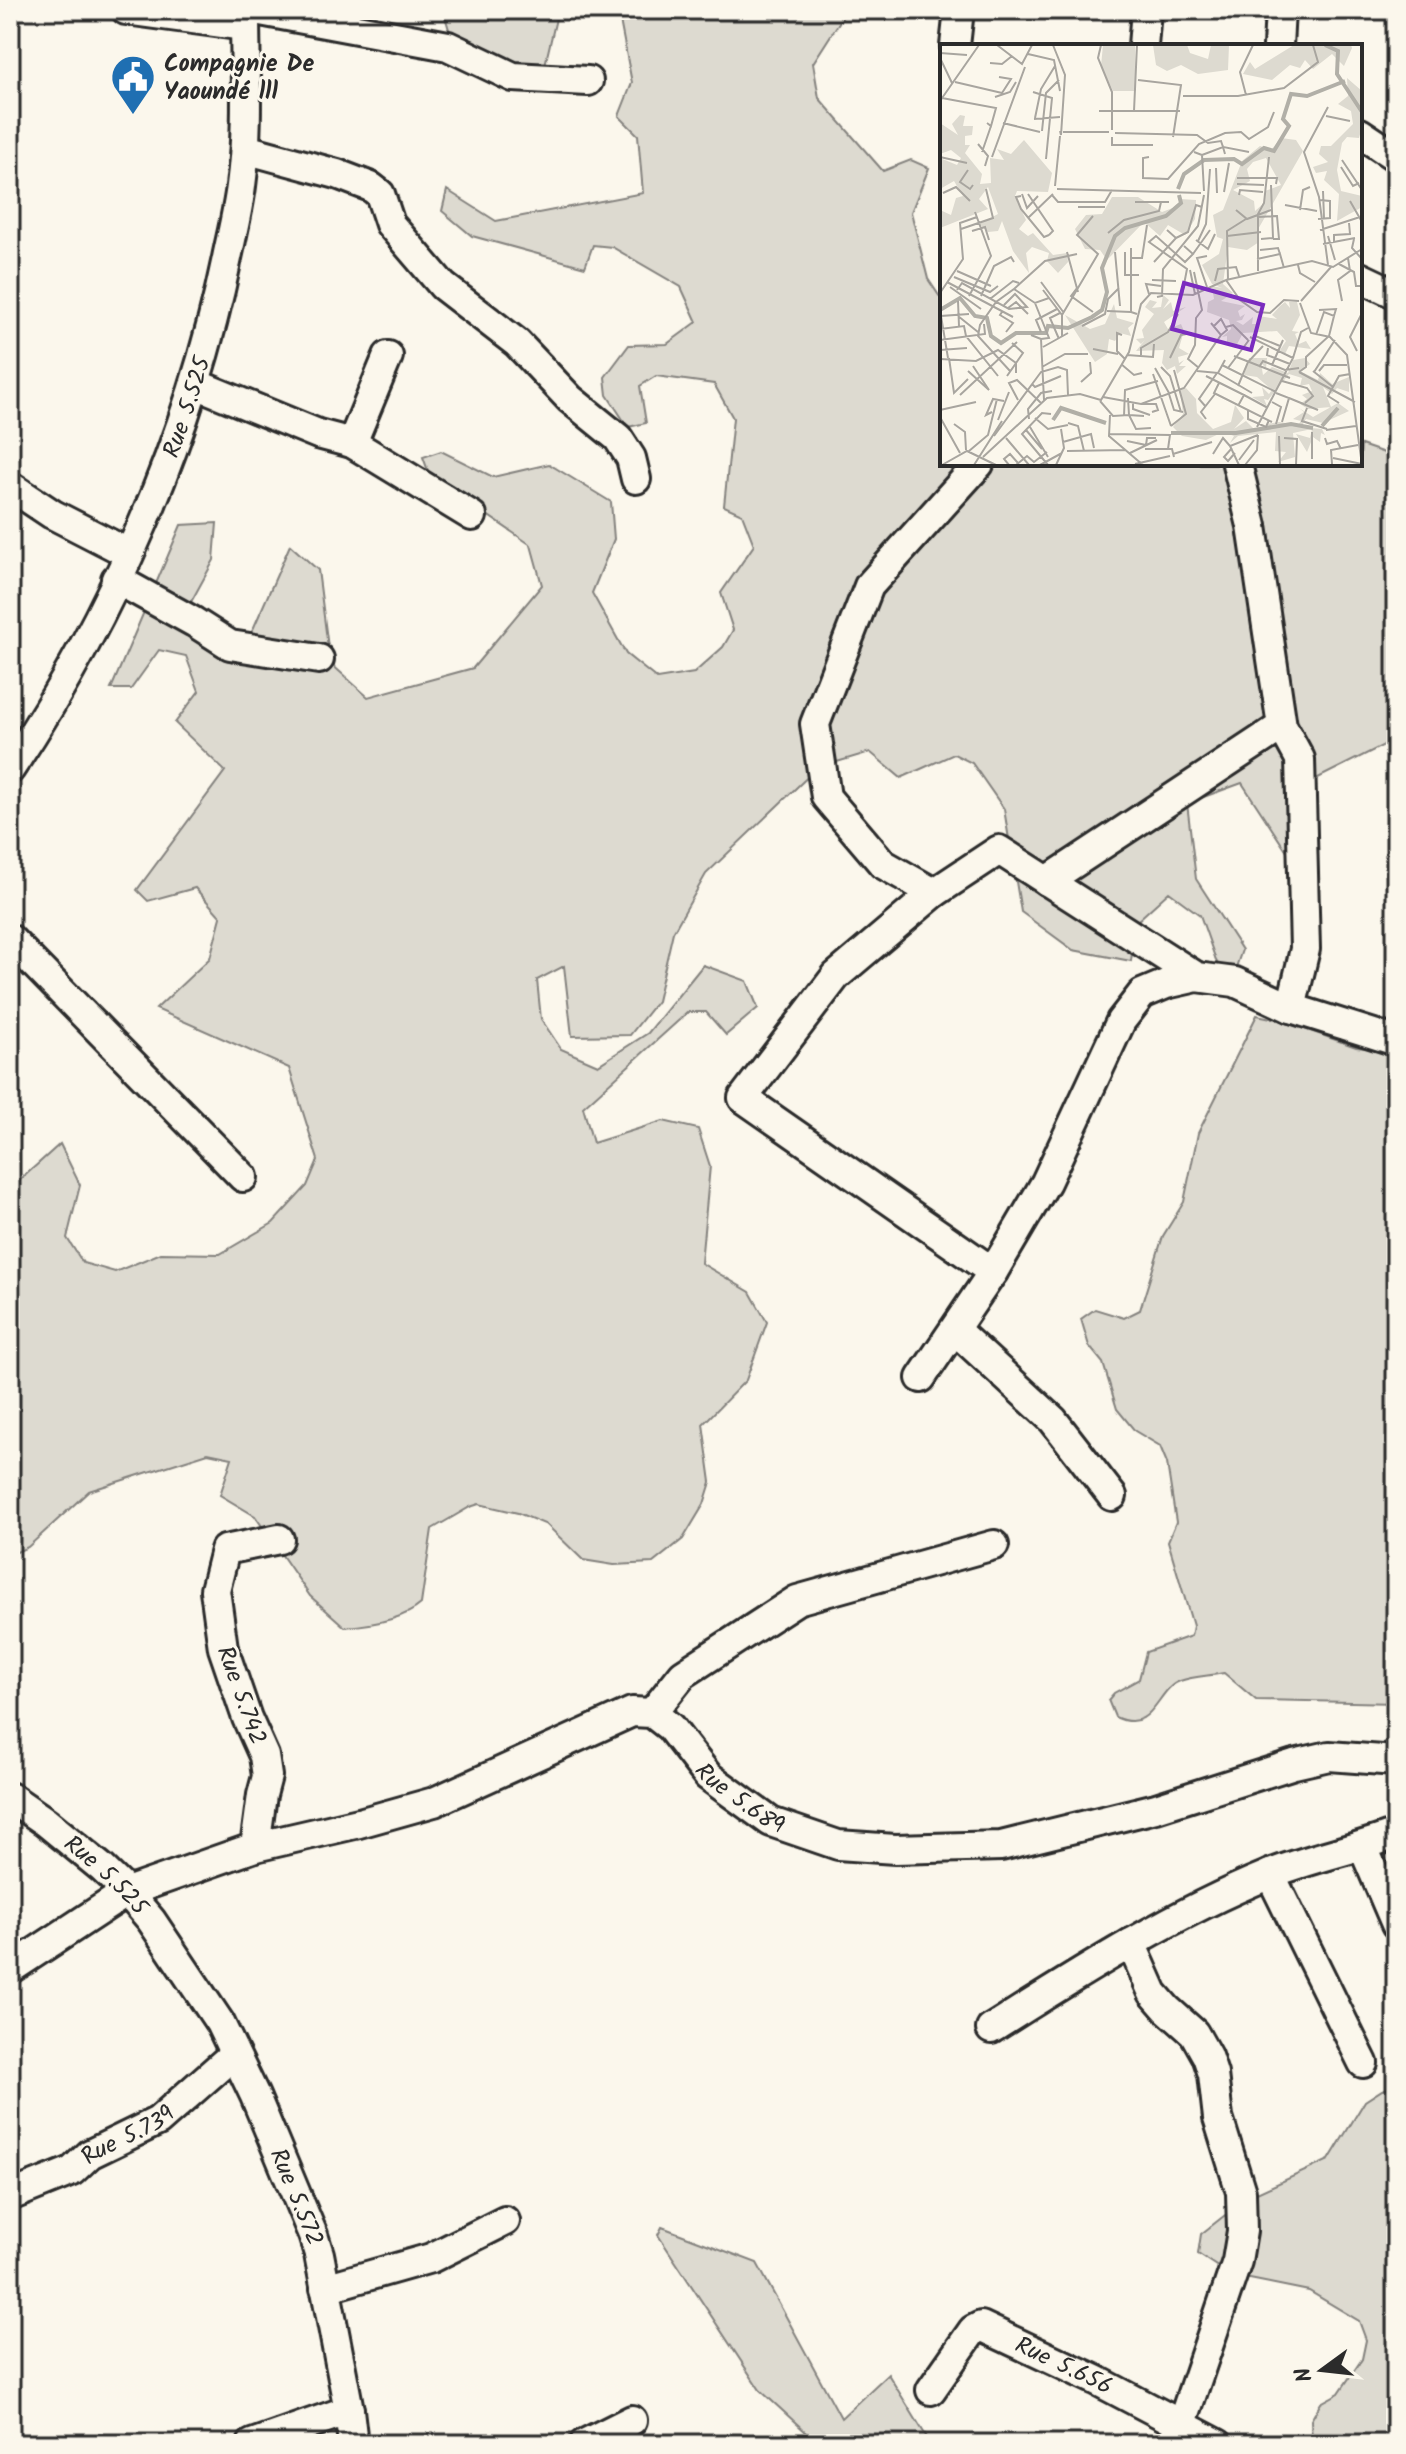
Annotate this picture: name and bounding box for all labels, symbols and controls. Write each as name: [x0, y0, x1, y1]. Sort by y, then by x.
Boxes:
inset map: [940, 44, 1362, 466]
place label: Compagnie De Yaoundé lll: [164, 45, 315, 112]
public building icon: Compagnie De Yaoundé lll: [109, 53, 157, 116]
street label: Rue 5.525: [153, 350, 223, 464]
street label: Rue 5.742: [205, 1641, 276, 1750]
street label: Rue 5.689: [684, 1755, 790, 1846]
street label: Rue 5.525: [54, 1826, 158, 1926]
street label: Rue 5.739: [72, 2096, 185, 2175]
street label: Rue 5.572: [258, 2143, 333, 2251]
street label: Rue 5.656: [1008, 2327, 1119, 2406]
north arrow: [1282, 2330, 1362, 2410]
text: N: [1286, 2363, 1324, 2386]

